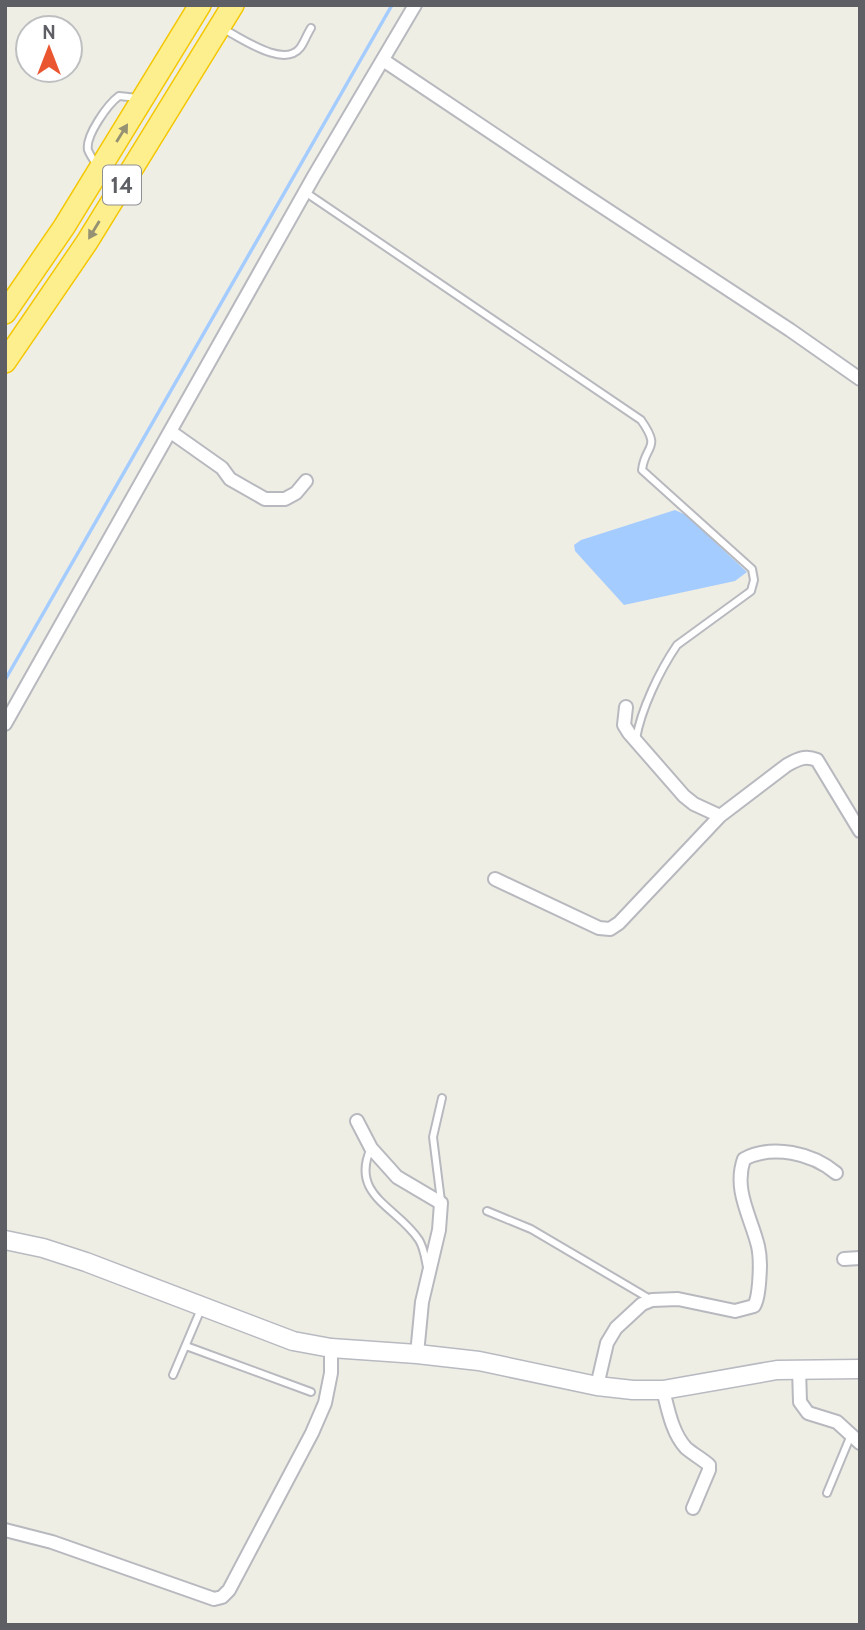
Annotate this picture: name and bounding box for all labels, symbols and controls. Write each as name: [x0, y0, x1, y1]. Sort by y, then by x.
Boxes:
north arrow: [14, 14, 84, 84]
text: N: [42, 21, 56, 44]
one-way arrow: [116, 123, 129, 142]
road number: 14: [103, 166, 141, 204]
one-way arrow: [88, 221, 101, 240]

